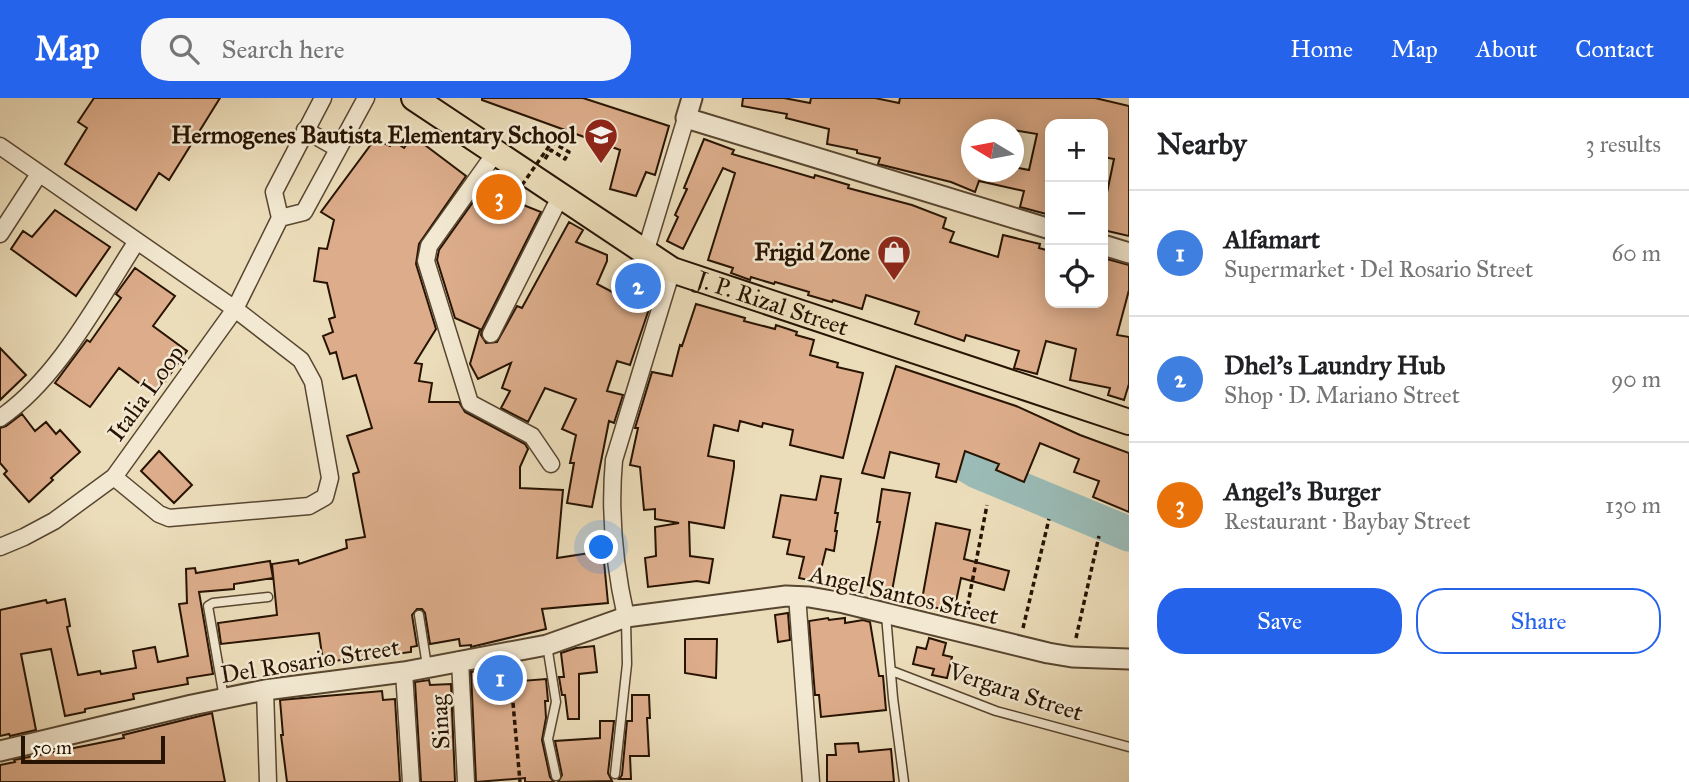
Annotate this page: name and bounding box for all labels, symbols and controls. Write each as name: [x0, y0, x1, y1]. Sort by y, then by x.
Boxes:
search box: [141, 18, 631, 81]
text: Map: [35, 29, 99, 69]
icon: search: [165, 30, 203, 68]
text: Search here: [221, 33, 345, 65]
text: Home: [1290, 34, 1353, 64]
text: Map: [1391, 34, 1438, 64]
text: About: [1476, 34, 1537, 64]
text: Contact: [1575, 34, 1654, 64]
school or university icon: Hermogenes Bautista Elementary School: [582, 116, 620, 165]
north arrow: [961, 119, 1024, 182]
map controls: [1045, 119, 1108, 308]
button: +: [1045, 119, 1108, 182]
place label: Hermogenes Bautista Elementary School: [171, 120, 577, 150]
text: Nearby: [1157, 126, 1247, 162]
text: 3 results: [1585, 130, 1661, 158]
pin: 3: [476, 171, 522, 223]
button: −: [1045, 182, 1108, 245]
text: Alfamart: [1224, 223, 1320, 255]
shop icon: Frigid Zone: [875, 233, 913, 282]
place label: Frigid Zone: [754, 237, 870, 267]
text: 1: [1175, 239, 1185, 267]
text: 60 m: [1612, 239, 1661, 267]
button: locate: [1045, 245, 1108, 308]
text: Supermarket · Del Rosario Street: [1224, 255, 1533, 283]
pin: 2: [615, 260, 661, 312]
street label: J. P. Rizal Street: [690, 263, 853, 343]
street label: Italia Loop: [101, 339, 191, 447]
text: Dhel's Laundry Hub: [1224, 349, 1445, 381]
text: 2: [1174, 365, 1186, 393]
text: 90 m: [1611, 365, 1661, 393]
text: Shop · D. Mariano Street: [1224, 381, 1460, 409]
text: Angel's Burger: [1224, 475, 1380, 507]
text: 3: [1175, 491, 1185, 519]
text: 130 m: [1605, 491, 1661, 519]
text: Restaurant · Baybay Street: [1224, 507, 1471, 535]
your location: [584, 530, 618, 564]
street label: Angel Santos Street: [806, 558, 1002, 631]
button: Save: [1157, 588, 1402, 654]
button: Share: [1416, 588, 1661, 654]
street label: Del Rosario Street: [218, 632, 402, 690]
pin: 1: [477, 652, 523, 704]
street label: Vergara Street: [944, 656, 1087, 728]
street label: Sinag: [424, 693, 456, 750]
scale bar: [21, 733, 164, 765]
text: 50 m: [32, 736, 72, 759]

